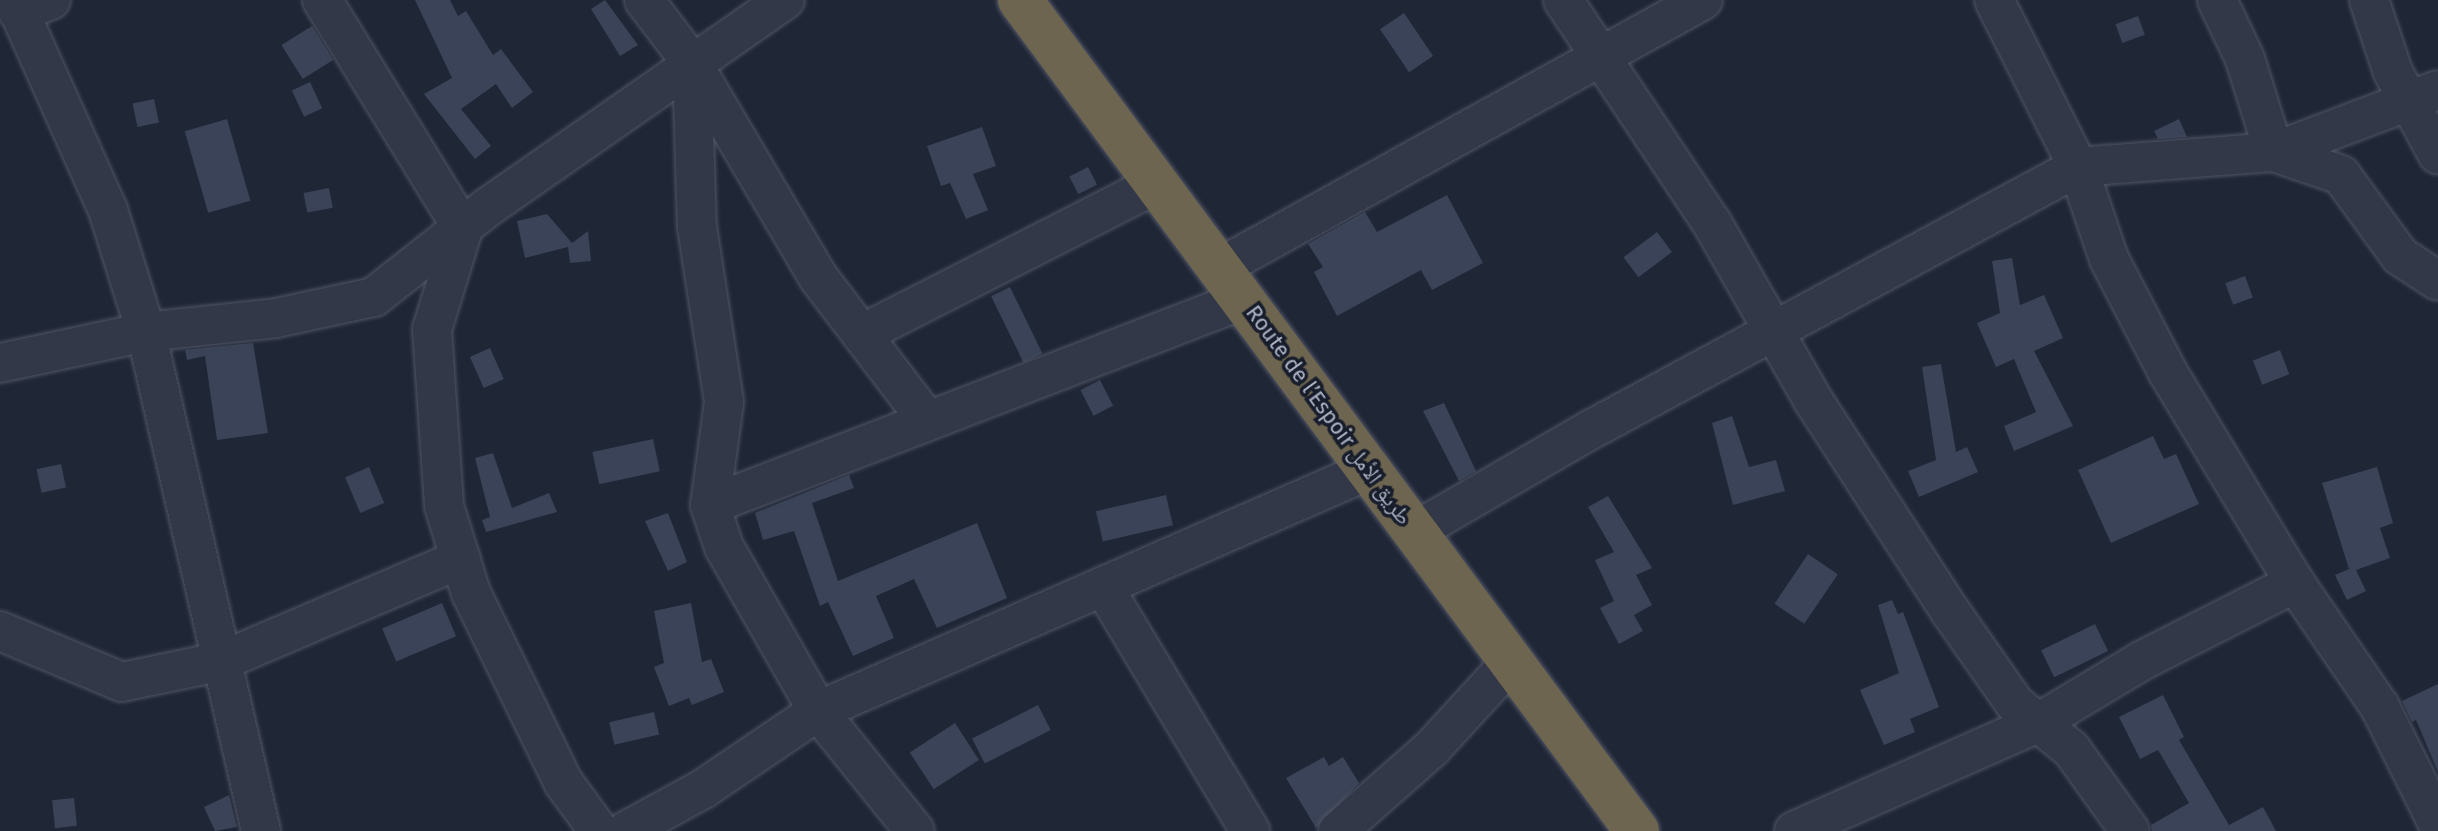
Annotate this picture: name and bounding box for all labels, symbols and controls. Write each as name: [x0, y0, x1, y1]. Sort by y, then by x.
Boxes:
street label: Route de l’Espoir طريق الأمل: [1240, 300, 1418, 530]

